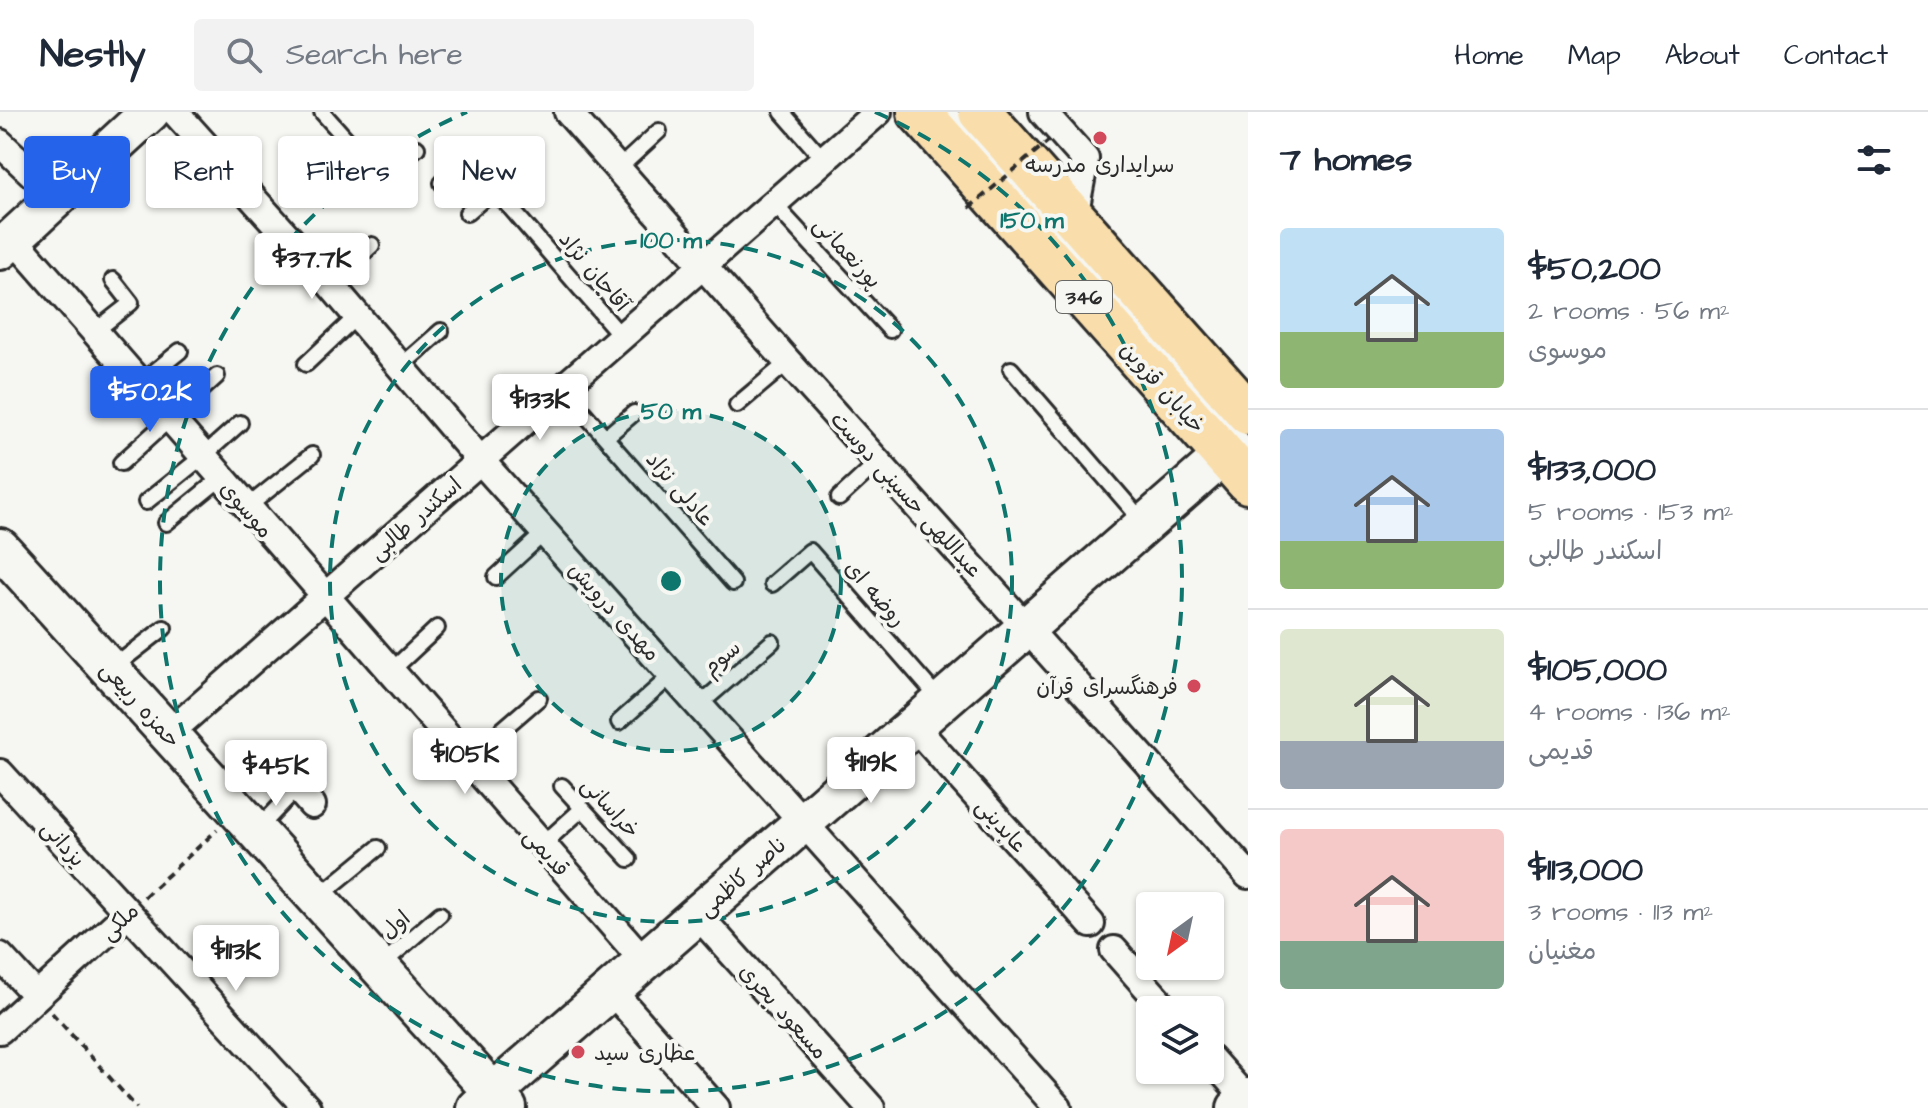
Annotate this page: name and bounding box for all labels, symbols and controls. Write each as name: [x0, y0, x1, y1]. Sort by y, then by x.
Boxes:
search box: [194, 19, 754, 91]
text: Nestly: [40, 29, 146, 81]
icon: search: [222, 33, 266, 77]
text: Search here: [286, 34, 463, 76]
text: Home: [1454, 36, 1524, 75]
text: Map: [1568, 36, 1621, 75]
text: About: [1665, 36, 1740, 75]
text: Contact: [1784, 36, 1888, 75]
marker: سرایداری مدرسه: [1091, 129, 1109, 147]
chip: Buy: [24, 136, 130, 208]
chip: Rent: [146, 136, 262, 208]
chip: Filters: [278, 136, 418, 208]
chip: New: [434, 136, 545, 208]
text: 7 homes: [1280, 136, 1412, 184]
icon: filters: [1852, 138, 1896, 182]
place label: سرایداری مدرسه: [1025, 150, 1175, 181]
text: 150 m: [1000, 204, 1064, 238]
street label: پورنعمانی: [806, 210, 888, 296]
text: 100 m: [640, 224, 702, 258]
street label: آقاجان نژاد: [551, 225, 638, 320]
pin: $37.7K: [247, 233, 377, 301]
text: $37.7K: [272, 241, 352, 277]
text: $50,200: [1528, 245, 1661, 293]
icon: home: [1344, 260, 1440, 356]
road number: 346: [1056, 281, 1112, 313]
text: 2 rooms · 56 m²: [1528, 293, 1730, 329]
text: موسوی: [1528, 332, 1607, 368]
street label: خیابان قزوین: [1112, 335, 1212, 441]
pin: $50.2K: [85, 366, 215, 434]
text: $50.2K: [108, 374, 192, 410]
pin: $133K: [484, 374, 596, 442]
text: $133K: [510, 382, 570, 418]
text: 50 m: [641, 395, 702, 429]
street label: عبداللهی حسینی دوست: [823, 405, 989, 585]
street label: عادلی نژاد: [638, 445, 722, 535]
text: $133,000: [1528, 446, 1656, 494]
icon: home: [1344, 461, 1440, 557]
street label: اسکندر طالبی: [363, 470, 469, 568]
street label: موسوی: [212, 475, 280, 545]
text: 5 rooms · 153 m²: [1528, 494, 1734, 530]
text: اسکندر طالبی: [1528, 533, 1662, 569]
street label: روضه ای: [837, 554, 913, 634]
street label: مهدی درویش: [561, 555, 667, 669]
centre of rings: [657, 567, 685, 595]
street label: سوم: [696, 633, 749, 684]
text: $105,000: [1528, 646, 1667, 694]
street label: حمزه ربیعی: [93, 655, 187, 755]
icon: home: [1344, 661, 1440, 757]
place label: فرهنگسرای قرآن: [1036, 672, 1178, 703]
marker: فرهنگسرای قرآن: [1185, 677, 1203, 695]
text: 4 rooms · 136 m²: [1528, 694, 1731, 730]
pin: $105K: [409, 728, 521, 796]
text: قدیمی: [1528, 733, 1594, 769]
text: $105K: [431, 736, 499, 772]
pin: $119K: [815, 737, 927, 805]
pin: $45K: [229, 740, 323, 808]
text: $119K: [845, 745, 897, 781]
text: $45K: [243, 748, 309, 784]
street label: خراسانی: [574, 771, 646, 845]
street label: عابدینی: [968, 792, 1034, 860]
street label: یزدانی: [34, 814, 92, 874]
street label: قدیمی: [516, 822, 576, 884]
street label: ناصر کاظمی: [692, 830, 794, 924]
text: $113,000: [1528, 846, 1643, 894]
icon: home: [1344, 861, 1440, 957]
north arrow: [1136, 892, 1224, 980]
map controls: [1136, 892, 1224, 1084]
text: 3 rooms · 113 m²: [1528, 894, 1713, 930]
street label: ملکی: [94, 896, 146, 948]
street label: اول: [374, 903, 418, 947]
pin: $113K: [180, 925, 292, 993]
text: $113K: [211, 933, 261, 969]
text: مغنیان: [1528, 933, 1596, 969]
street label: مسعود بحری: [731, 957, 834, 1067]
button: layers: [1136, 996, 1224, 1084]
place label: عطاری سید: [594, 1038, 696, 1069]
marker: عطاری سید: [569, 1043, 587, 1061]

